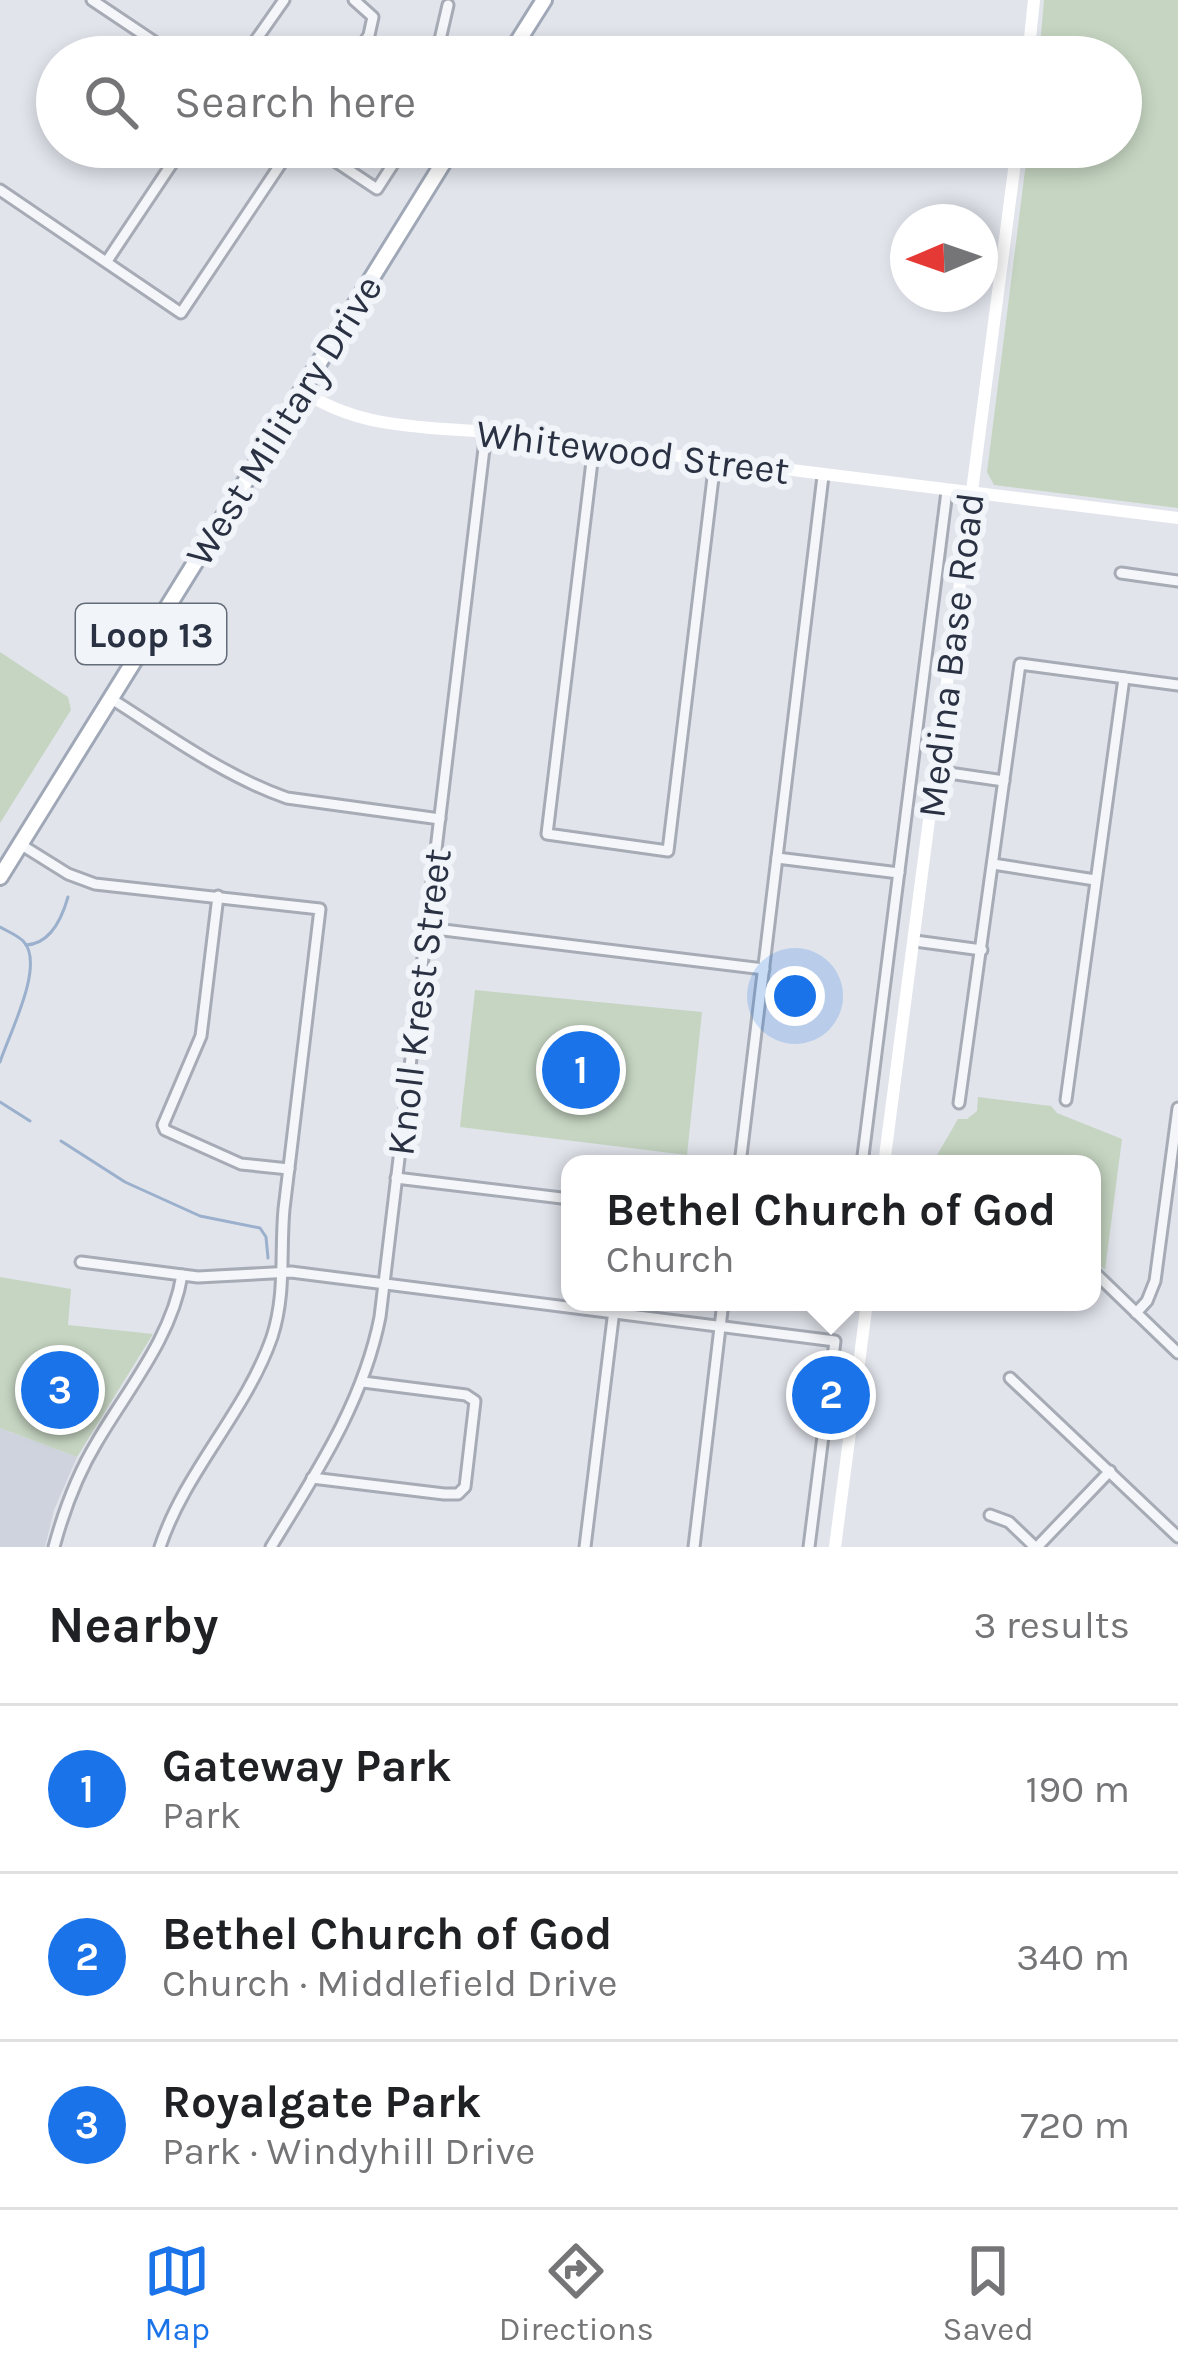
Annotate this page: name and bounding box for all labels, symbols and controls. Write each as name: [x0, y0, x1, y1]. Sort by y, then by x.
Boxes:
search box: [36, 36, 1142, 168]
icon: search: [78, 69, 144, 135]
text: Search here: [174, 76, 416, 128]
north arrow: [890, 204, 998, 312]
street label: West Military Drive: [176, 267, 392, 574]
street label: Whitewood Street: [474, 410, 792, 494]
street label: Medina Base Road: [908, 490, 994, 820]
road number: Loop 13: [76, 604, 226, 664]
street label: Knoll Krest Street: [377, 846, 461, 1158]
your location: [765, 966, 825, 1026]
pin: 1: [542, 1025, 620, 1115]
popup: [561, 1155, 1101, 1311]
text: Bethel Church of God: [606, 1184, 1056, 1236]
text: Church: [606, 1236, 735, 1282]
pin: 3: [21, 1345, 99, 1435]
pin: 2: [792, 1350, 870, 1440]
text: Nearby: [48, 1595, 218, 1655]
text: 3 results: [973, 1602, 1130, 1648]
text: Gateway Park: [162, 1740, 452, 1792]
text: 1: [80, 1766, 94, 1812]
text: 190 m: [1026, 1766, 1130, 1812]
text: Park: [162, 1792, 241, 1838]
text: Bethel Church of God: [162, 1908, 612, 1960]
text: 2: [75, 1934, 99, 1980]
text: 340 m: [1016, 1934, 1130, 1980]
text: Church · Middlefield Drive: [162, 1960, 618, 2006]
text: Royalgate Park: [162, 2076, 481, 2128]
text: 3: [75, 2102, 99, 2148]
text: 720 m: [1020, 2102, 1130, 2148]
text: Park · Windyhill Drive: [162, 2128, 535, 2174]
tab: Map: [144, 2238, 210, 2348]
tab: Directions: [499, 2238, 654, 2348]
tab: Saved: [943, 2238, 1034, 2348]

